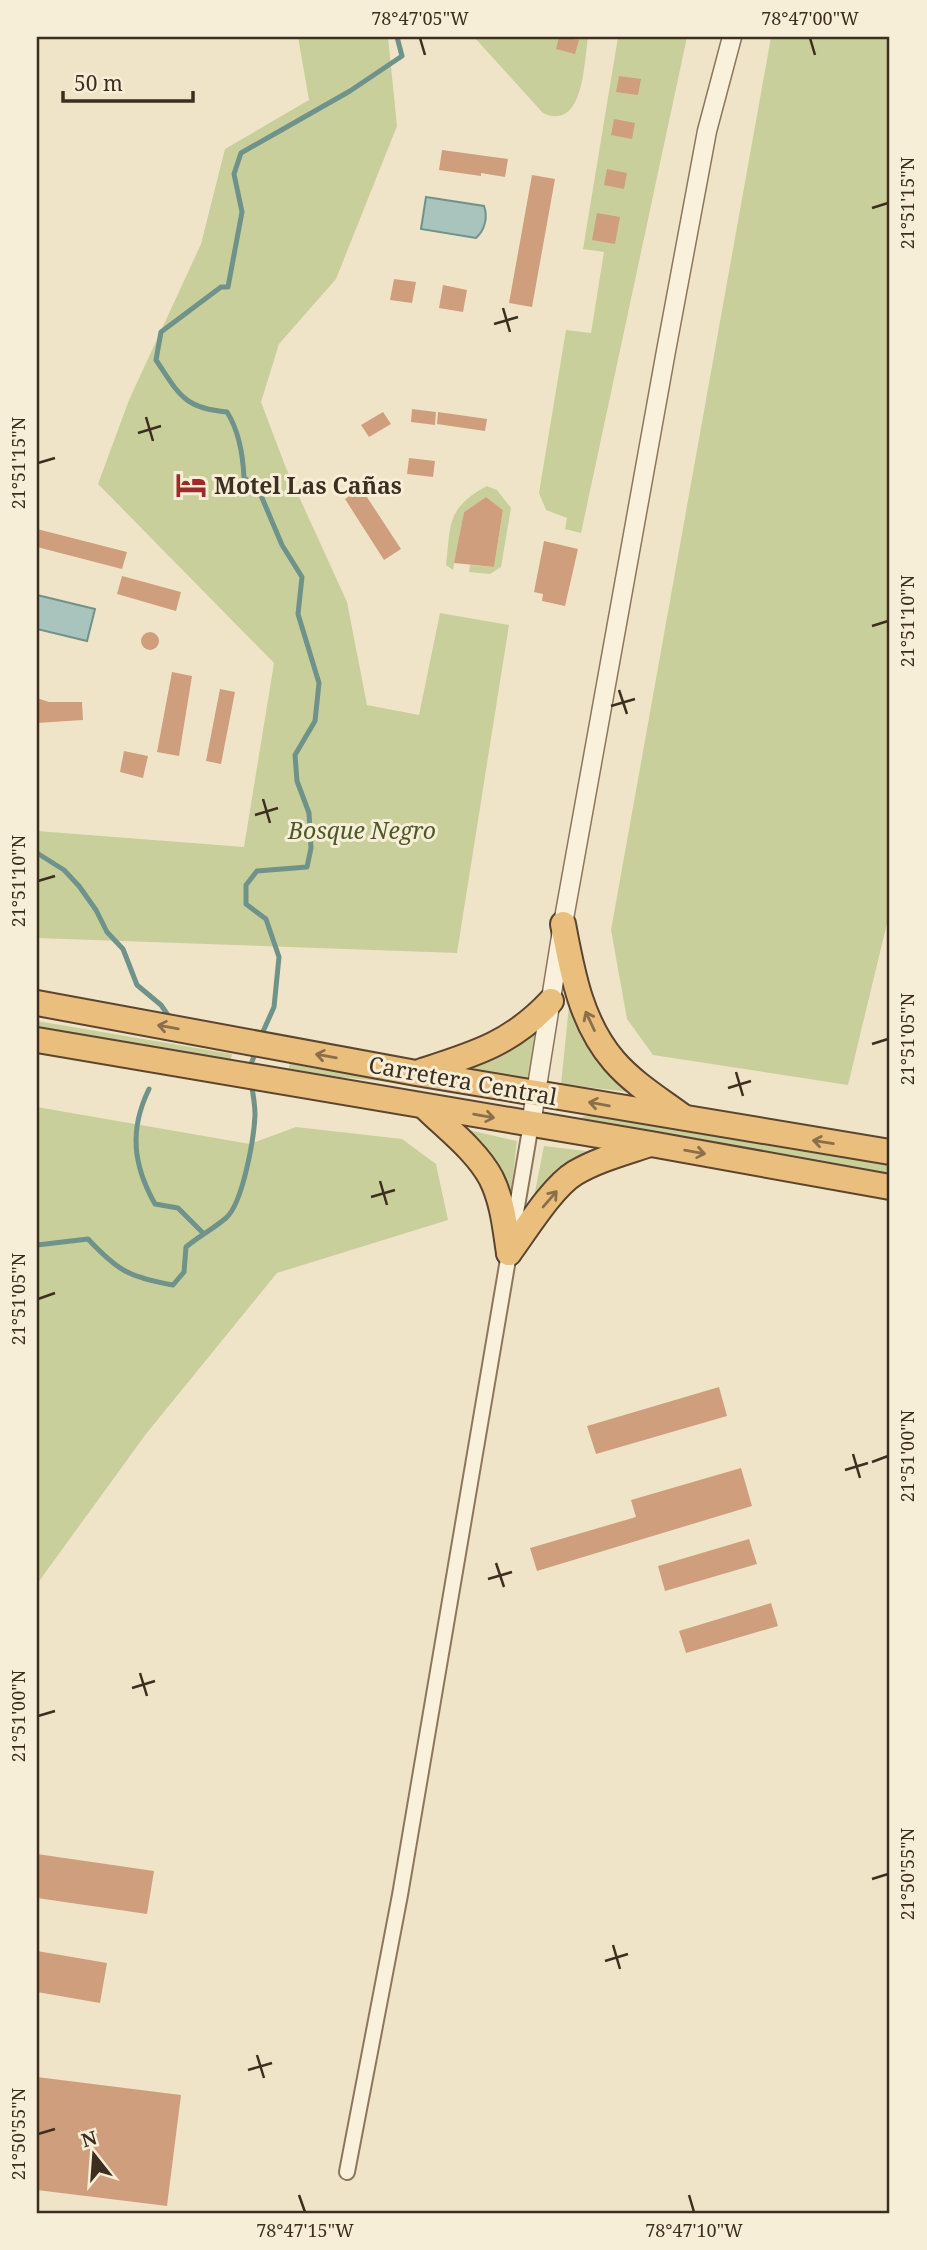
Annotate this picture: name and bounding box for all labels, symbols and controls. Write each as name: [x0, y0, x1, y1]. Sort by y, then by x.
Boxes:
text: 78°47'05"W: [371, 6, 469, 30]
text: 78°47'00"W: [761, 6, 859, 30]
scale bar: [63, 60, 192, 104]
text: 50 m: [74, 69, 123, 97]
text: 21°51'15"N: [895, 156, 919, 249]
text: 21°51'15"N: [6, 416, 30, 509]
hotel icon: Motel Las Cañas: [174, 468, 208, 502]
place label: Motel Las Cañas: [214, 469, 402, 501]
text: 21°51'10"N: [895, 574, 919, 667]
park label: Bosque Negro: [287, 814, 436, 846]
text: 21°51'10"N: [6, 834, 30, 927]
text: 21°51'05"N: [895, 992, 919, 1085]
one-way arrow: [583, 1011, 596, 1032]
one-way arrow: [157, 1020, 180, 1033]
street label: Carretera Central: [366, 1048, 560, 1112]
one-way arrow: [315, 1049, 338, 1062]
one-way arrow: [588, 1097, 610, 1110]
one-way arrow: [473, 1110, 495, 1123]
one-way arrow: [812, 1135, 835, 1148]
one-way arrow: [683, 1146, 706, 1159]
one-way arrow: [542, 1190, 558, 1208]
text: 21°51'05"N: [6, 1252, 30, 1345]
text: 21°51'00"N: [895, 1409, 919, 1502]
text: 21°51'00"N: [6, 1669, 30, 1762]
text: 21°50'55"N: [895, 1827, 919, 1920]
text: 21°50'55"N: [6, 2087, 30, 2180]
north arrow: [60, 2120, 130, 2190]
text: N: [78, 2124, 100, 2153]
text: 78°47'15"W: [256, 2218, 354, 2242]
text: 78°47'10"W: [645, 2218, 743, 2242]

